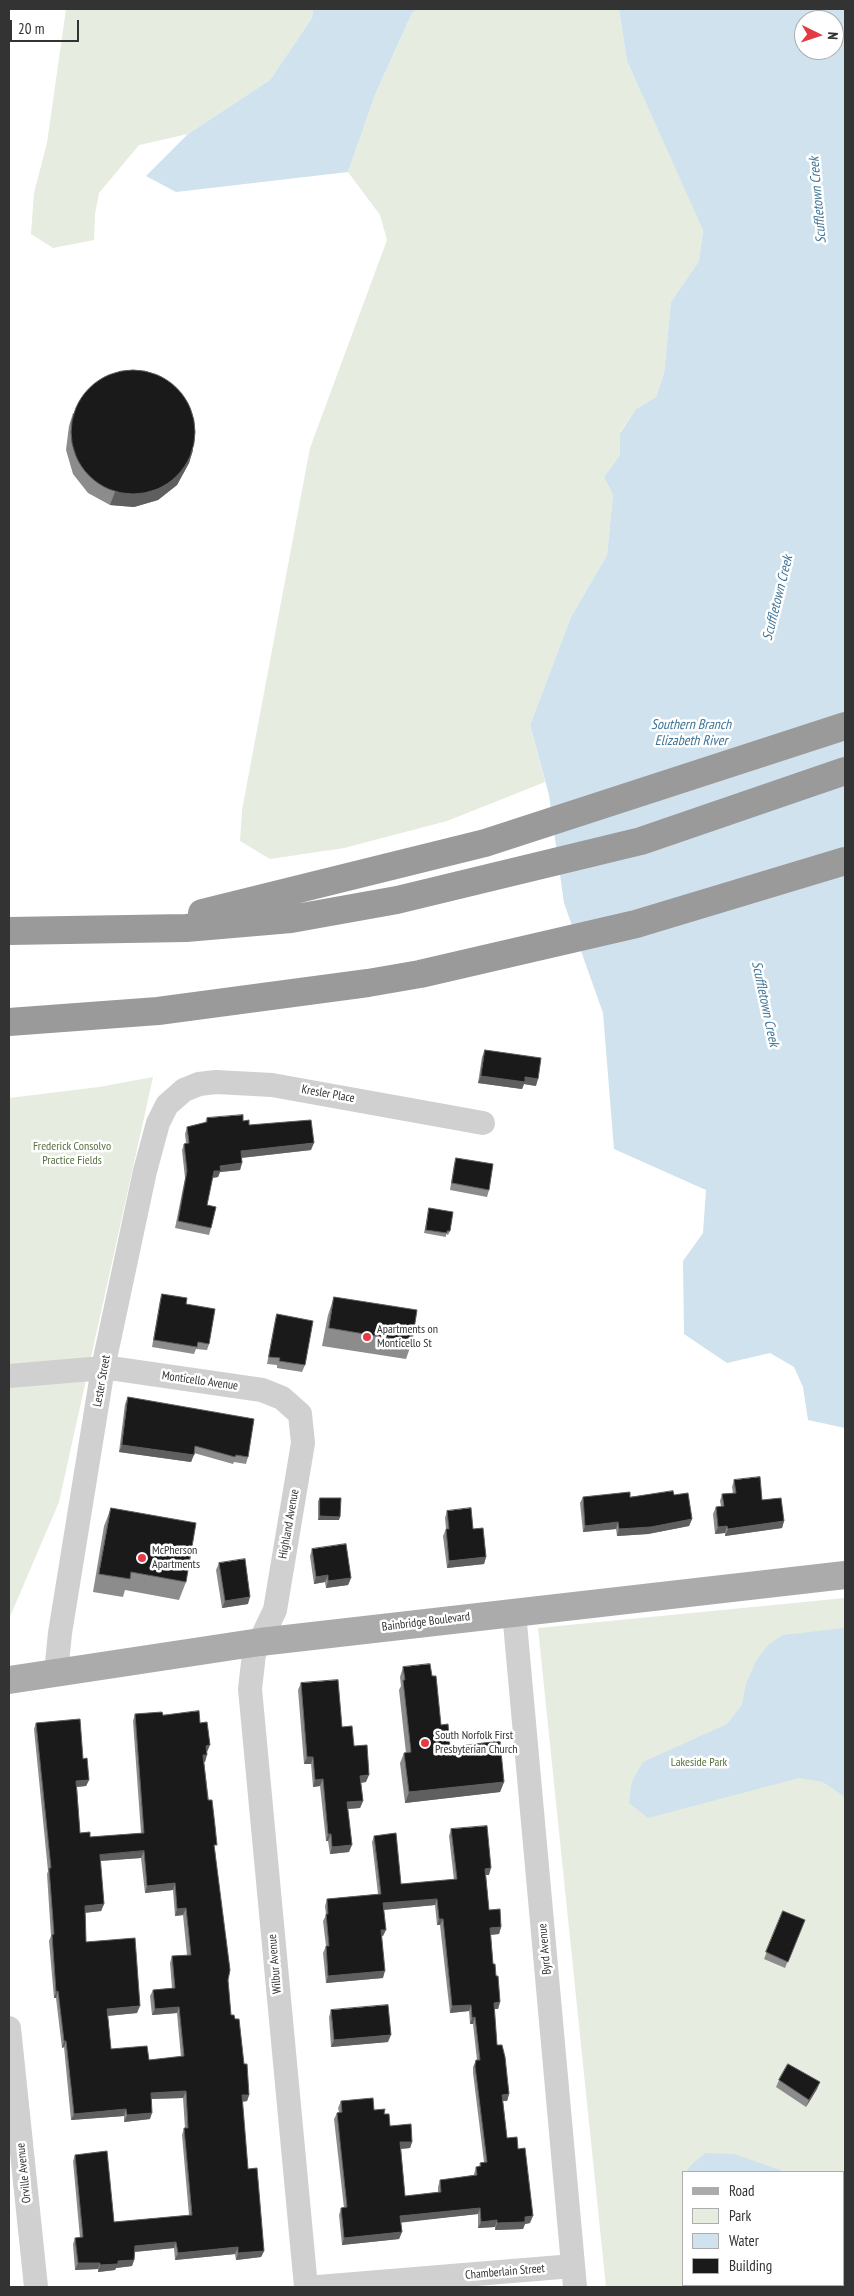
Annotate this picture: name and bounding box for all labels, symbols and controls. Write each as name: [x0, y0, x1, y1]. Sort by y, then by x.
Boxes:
scale bar: [12, 10, 81, 42]
north arrow: [794, 10, 844, 60]
text: 20 m: [18, 19, 44, 38]
text: N: [824, 32, 842, 40]
water label: Scuffletown Creek: [806, 156, 830, 244]
water label: Scuffletown Creek: [759, 554, 797, 642]
water label: Southern Branch Elizabeth River: [651, 717, 731, 750]
water label: Scuffletown Creek: [748, 960, 782, 1048]
street label: Kresler Place: [300, 1082, 356, 1106]
park label: Frederick Consolvo Practice Fields: [33, 1140, 111, 1168]
place label: Apartments on Monticello St: [377, 1323, 438, 1351]
marker: Apartments on Monticello St: [361, 1331, 373, 1343]
street label: Lester Street: [90, 1354, 114, 1408]
street label: Monticello Avenue: [161, 1369, 239, 1393]
street label: Highland Avenue: [276, 1488, 302, 1560]
place label: McPherson Apartments: [152, 1544, 200, 1572]
marker: McPherson Apartments: [136, 1552, 148, 1564]
street label: Bainbridge Boulevard: [381, 1609, 471, 1635]
place label: South Norfolk First Presbyterian Church: [435, 1729, 517, 1757]
marker: South Norfolk First Presbyterian Church: [419, 1737, 431, 1749]
park label: Lakeside Park: [671, 1756, 727, 1770]
street label: Byrd Avenue: [536, 1923, 554, 1975]
street label: Wilbur Avenue: [265, 1933, 285, 1995]
street label: Orville Avenue: [14, 2142, 34, 2204]
legend: [682, 2171, 844, 2286]
text: Road: [729, 2181, 755, 2200]
text: Park: [729, 2206, 751, 2225]
text: Water: [729, 2231, 759, 2250]
text: Building: [729, 2256, 772, 2275]
street label: Chamberlain Street: [465, 2261, 545, 2283]

